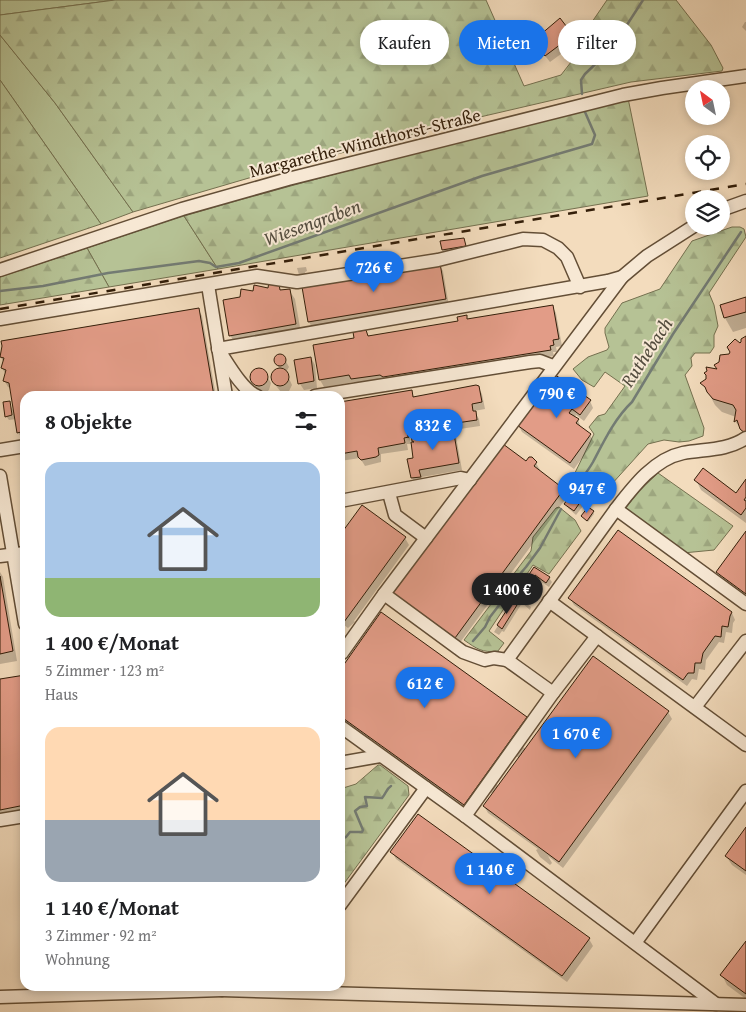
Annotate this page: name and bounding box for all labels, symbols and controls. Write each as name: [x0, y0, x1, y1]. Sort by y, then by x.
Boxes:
chip: Kaufen: [360, 20, 449, 65]
chip: Mieten: [459, 20, 548, 65]
chip: Filter: [558, 20, 636, 65]
north arrow: [685, 80, 730, 125]
map controls: [685, 80, 730, 235]
street label: Margarethe-Windthorst-Straße: [246, 101, 483, 184]
button: locate: [685, 135, 730, 180]
button: layers: [685, 190, 730, 235]
water label: Wiesengraben: [260, 191, 365, 253]
pin: 726 €: [339, 250, 409, 293]
text: 726 €: [356, 255, 392, 279]
water label: Ruthebach: [612, 311, 679, 393]
pin: 790 €: [522, 376, 592, 419]
text: 790 €: [539, 381, 575, 405]
text: 8 Objekte: [45, 406, 132, 437]
icon: filters: [292, 407, 320, 435]
pin: 832 €: [398, 408, 468, 451]
text: 832 €: [415, 413, 451, 437]
pin: 947 €: [552, 472, 622, 514]
text: 947 €: [569, 476, 605, 500]
icon: home: [138, 494, 228, 584]
pin: 1 400 €: [461, 572, 553, 615]
text: 1 400 €: [483, 577, 531, 601]
text: 1 400 €/Monat: [45, 627, 179, 658]
text: 5 Zimmer · 123 m²: [45, 658, 164, 682]
pin: 612 €: [390, 666, 460, 709]
text: 612 €: [407, 671, 443, 695]
text: Haus: [45, 682, 78, 706]
pin: 1 670 €: [530, 716, 622, 759]
text: 1 670 €: [552, 721, 600, 745]
icon: home: [138, 759, 228, 849]
pin: 1 140 €: [444, 852, 536, 895]
text: 1 140 €: [466, 857, 514, 881]
text: 1 140 €/Monat: [45, 892, 179, 923]
text: 3 Zimmer · 92 m²: [45, 923, 157, 947]
text: Wohnung: [45, 947, 110, 971]

